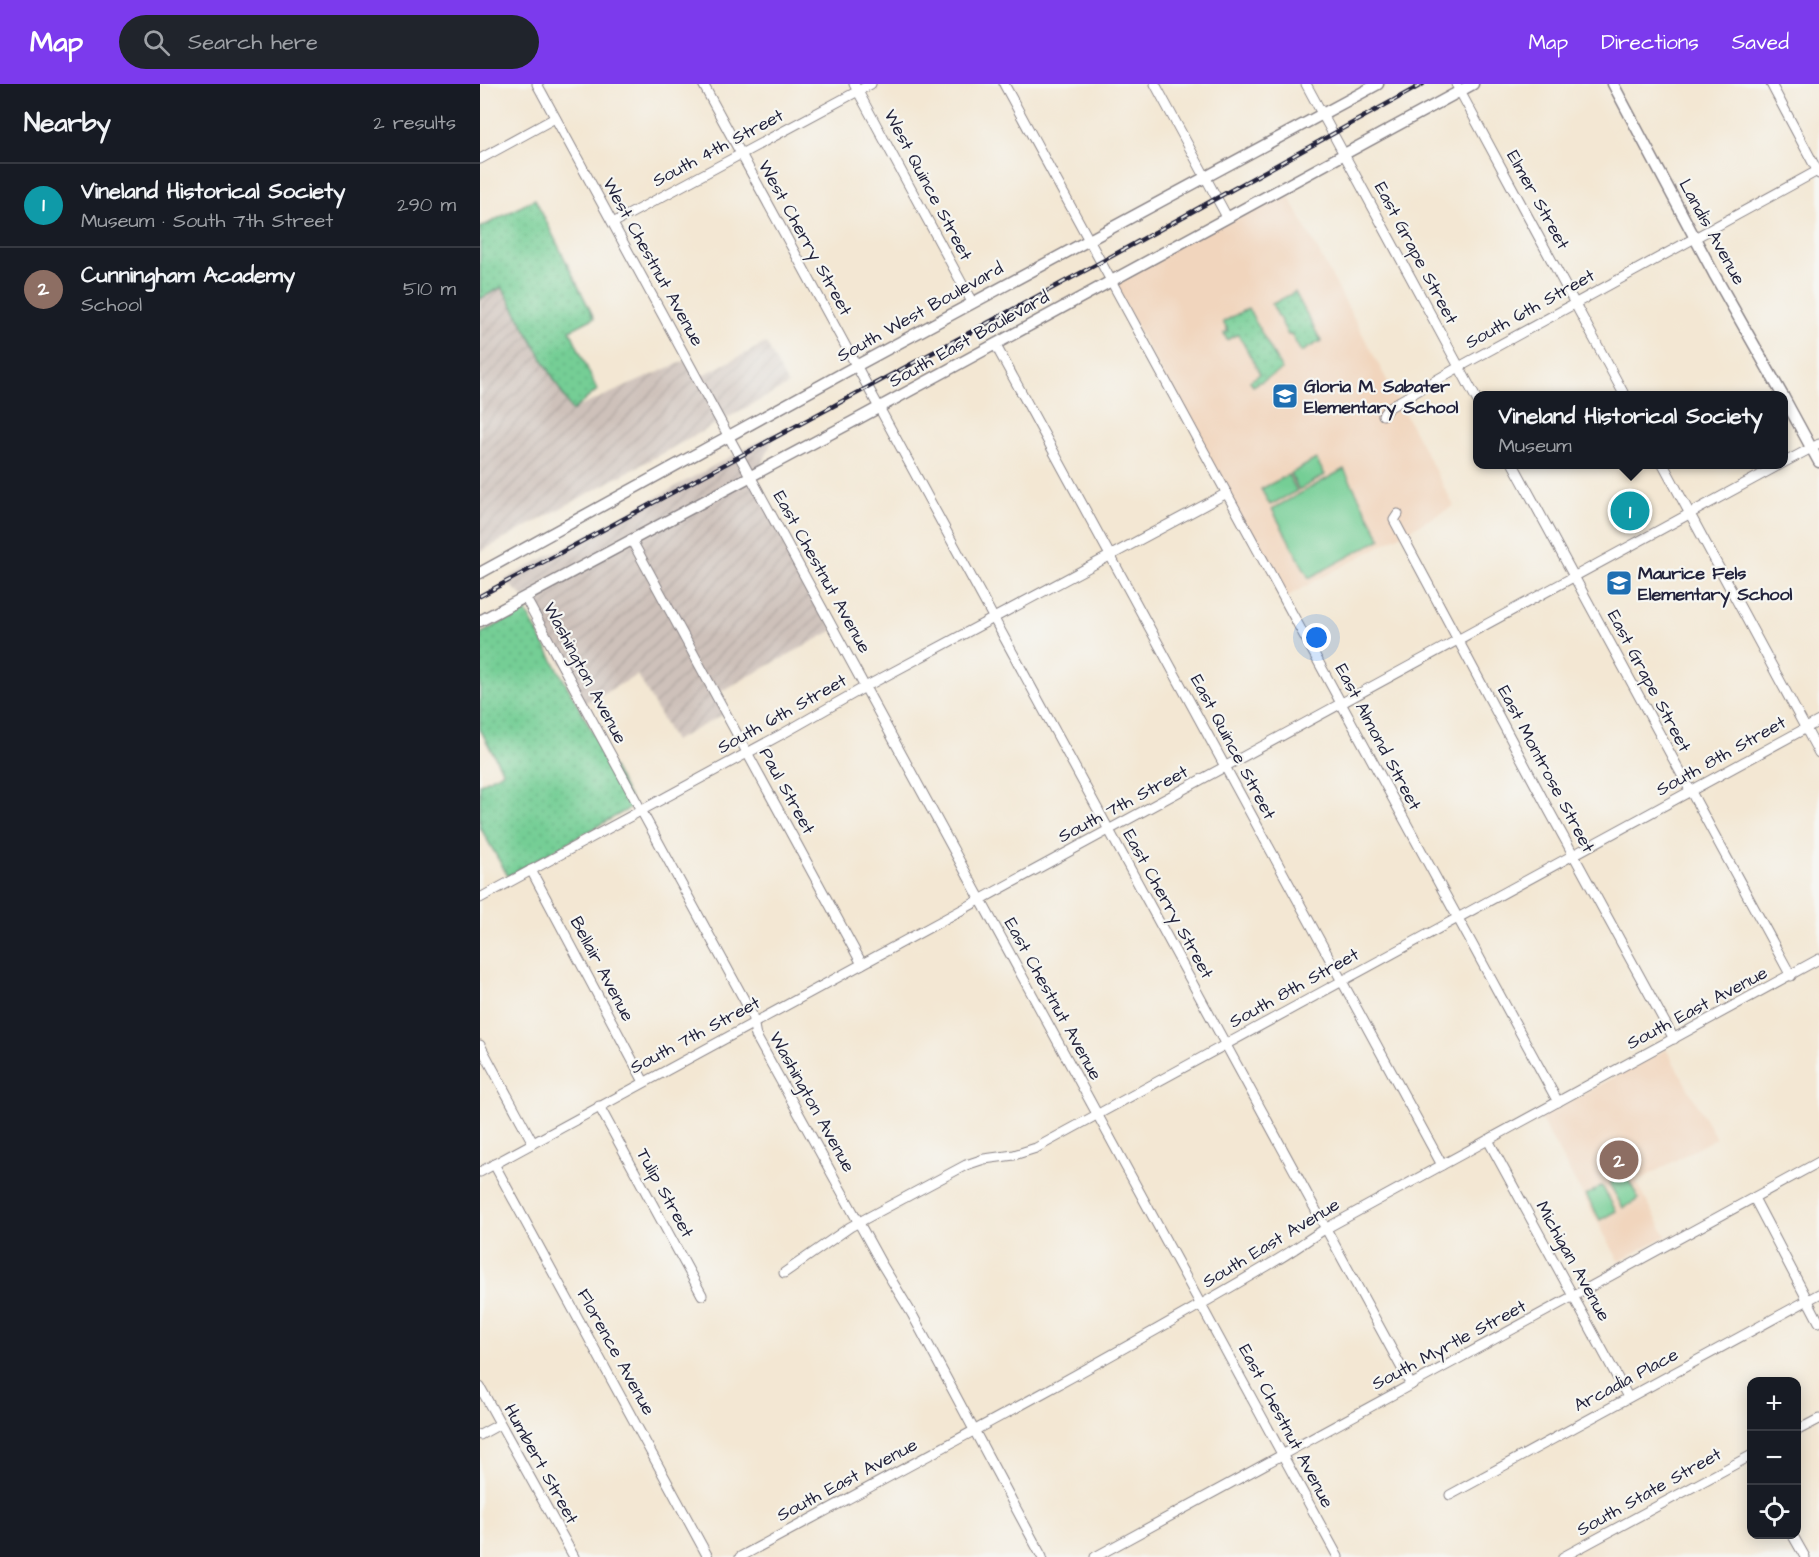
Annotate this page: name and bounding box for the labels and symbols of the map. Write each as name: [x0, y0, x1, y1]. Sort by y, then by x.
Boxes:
street label: South 4th Street: [648, 102, 789, 193]
street label: West Quince Street: [878, 105, 979, 266]
street label: Elmer Street: [1500, 146, 1576, 255]
street label: West Cherry Street: [751, 156, 858, 321]
street label: West Chestnut Avenue: [596, 173, 710, 351]
street label: Landis Avenue: [1673, 175, 1751, 290]
street label: East Grape Street: [1368, 178, 1464, 329]
street label: South West Boulevard: [832, 256, 1008, 368]
street label: South 6th Street: [1461, 263, 1600, 355]
street label: South East Boulevard: [884, 284, 1054, 394]
place label: Gloria M. Sabater Elementary School: [1304, 374, 1459, 421]
school or university icon: Gloria M. Sabater Elementary School: [1270, 381, 1300, 411]
street label: East Chestnut Avenue: [767, 486, 877, 658]
pin: 1: [1610, 488, 1650, 534]
place label: Maurice Fels Elementary School: [1638, 561, 1793, 608]
school or university icon: Maurice Fels Elementary School: [1604, 568, 1634, 598]
street label: Washington Avenue: [536, 598, 633, 749]
street label: East Grape Street: [1601, 606, 1697, 757]
your location: [1302, 623, 1331, 652]
street label: East Almond Street: [1329, 659, 1428, 815]
street label: South 6th Street: [713, 668, 852, 760]
street label: East Quince Street: [1184, 670, 1282, 825]
street label: East Montrose Street: [1491, 681, 1601, 858]
street label: South 8th Street: [1652, 710, 1791, 802]
street label: Paul Street: [753, 743, 821, 839]
street label: South 7th Street: [1053, 759, 1193, 849]
street label: East Cherry Street: [1116, 825, 1220, 984]
street label: Bellair Avenue: [564, 912, 640, 1026]
street label: East Chestnut Avenue: [998, 913, 1108, 1085]
street label: South 8th Street: [1225, 942, 1364, 1034]
street label: South East Avenue: [1622, 960, 1772, 1056]
street label: South 7th Street: [625, 990, 765, 1080]
street label: Washington Avenue: [762, 1027, 861, 1177]
pin: 2: [1600, 1138, 1638, 1182]
street label: Tulip Street: [630, 1144, 700, 1243]
street label: South East Avenue: [1198, 1192, 1345, 1294]
street label: Michigan Avenue: [1529, 1196, 1616, 1326]
street label: Florence Avenue: [571, 1284, 661, 1420]
street label: South Myrtle Street: [1367, 1293, 1532, 1397]
street label: East Chestnut Avenue: [1232, 1340, 1340, 1513]
street label: Arcadia Place: [1569, 1342, 1683, 1418]
street label: Humbert Street: [498, 1399, 585, 1529]
street label: South East Avenue: [772, 1432, 922, 1528]
street label: South State Street: [1572, 1441, 1727, 1542]

